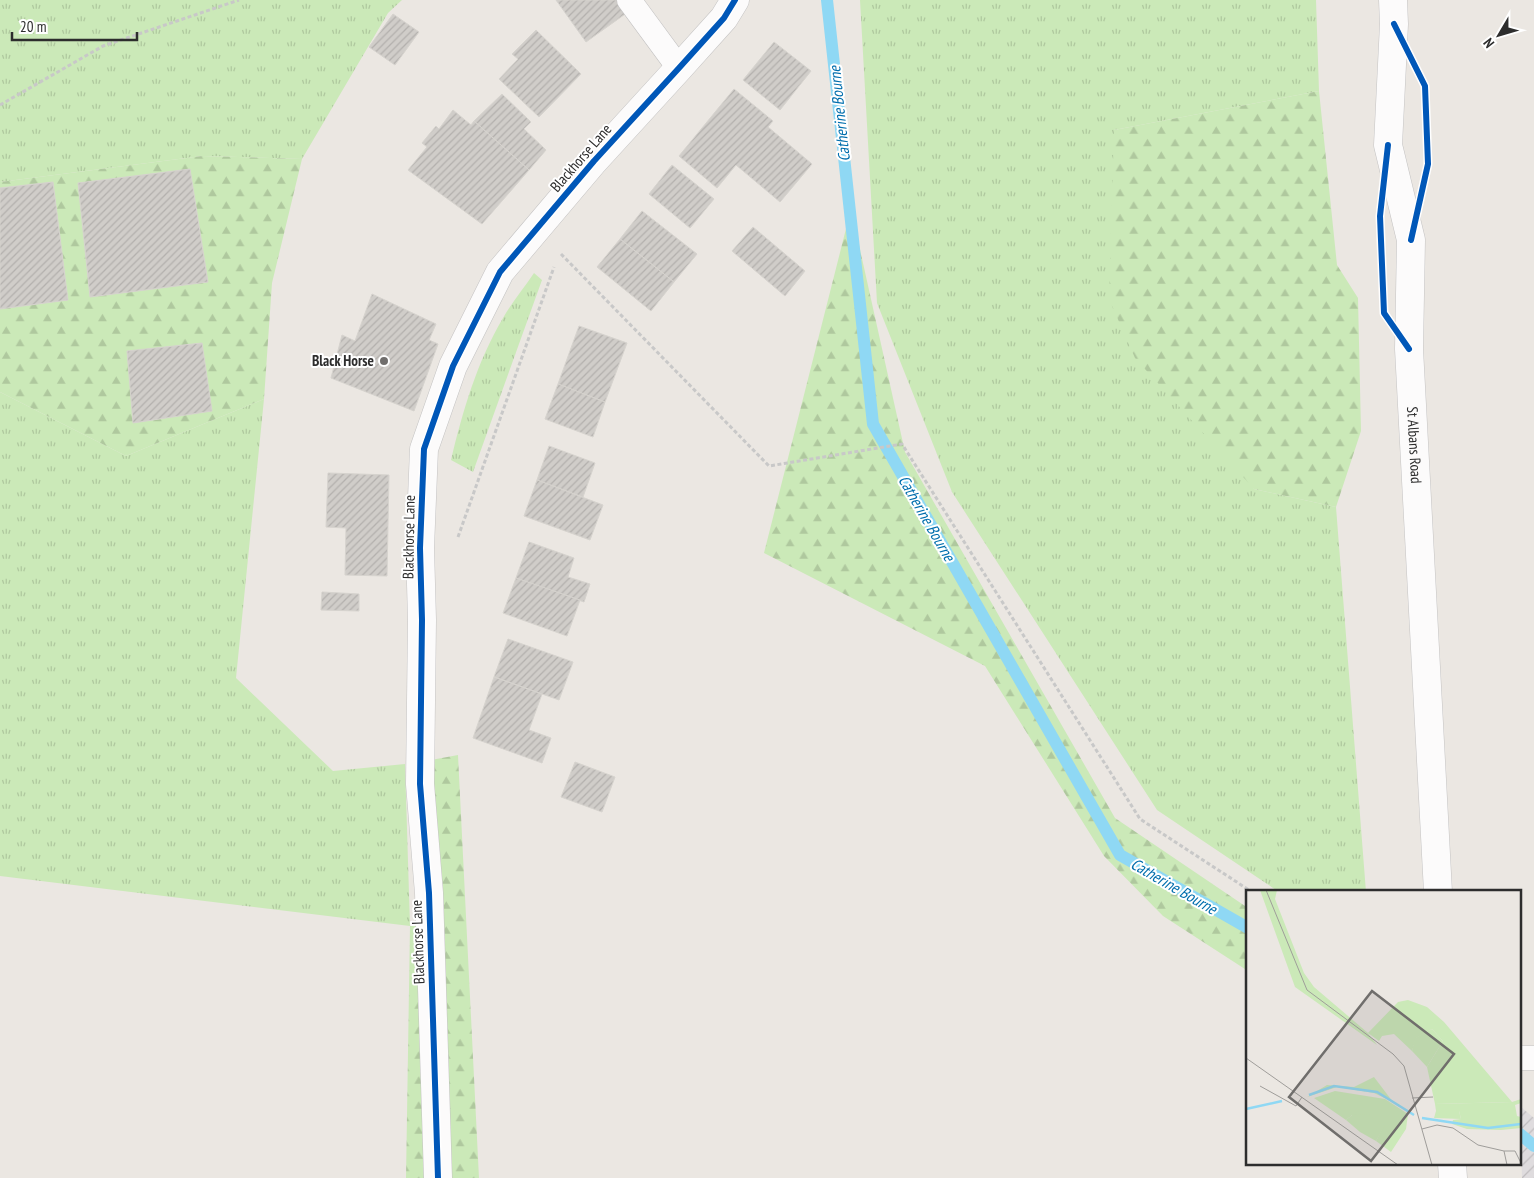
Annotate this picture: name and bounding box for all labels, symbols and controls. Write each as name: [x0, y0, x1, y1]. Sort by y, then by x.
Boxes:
scale bar: [12, 10, 138, 42]
north arrow: [1474, 10, 1524, 60]
text: 20 m: [20, 17, 46, 36]
text: N: [1479, 34, 1498, 52]
water label: Catherine Bourne: [824, 64, 854, 163]
street label: Blackhorse Lane: [546, 120, 615, 196]
place label: Black Horse: [312, 351, 374, 370]
marker: Black Horse: [378, 355, 390, 367]
street label: St Albans Road: [1403, 406, 1426, 484]
water label: Catherine Bourne: [894, 471, 960, 566]
street label: Blackhorse Lane: [398, 495, 419, 579]
water label: Catherine Bourne: [1127, 853, 1222, 919]
inset map: [1246, 890, 1522, 1166]
street label: Blackhorse Lane: [407, 900, 428, 984]

